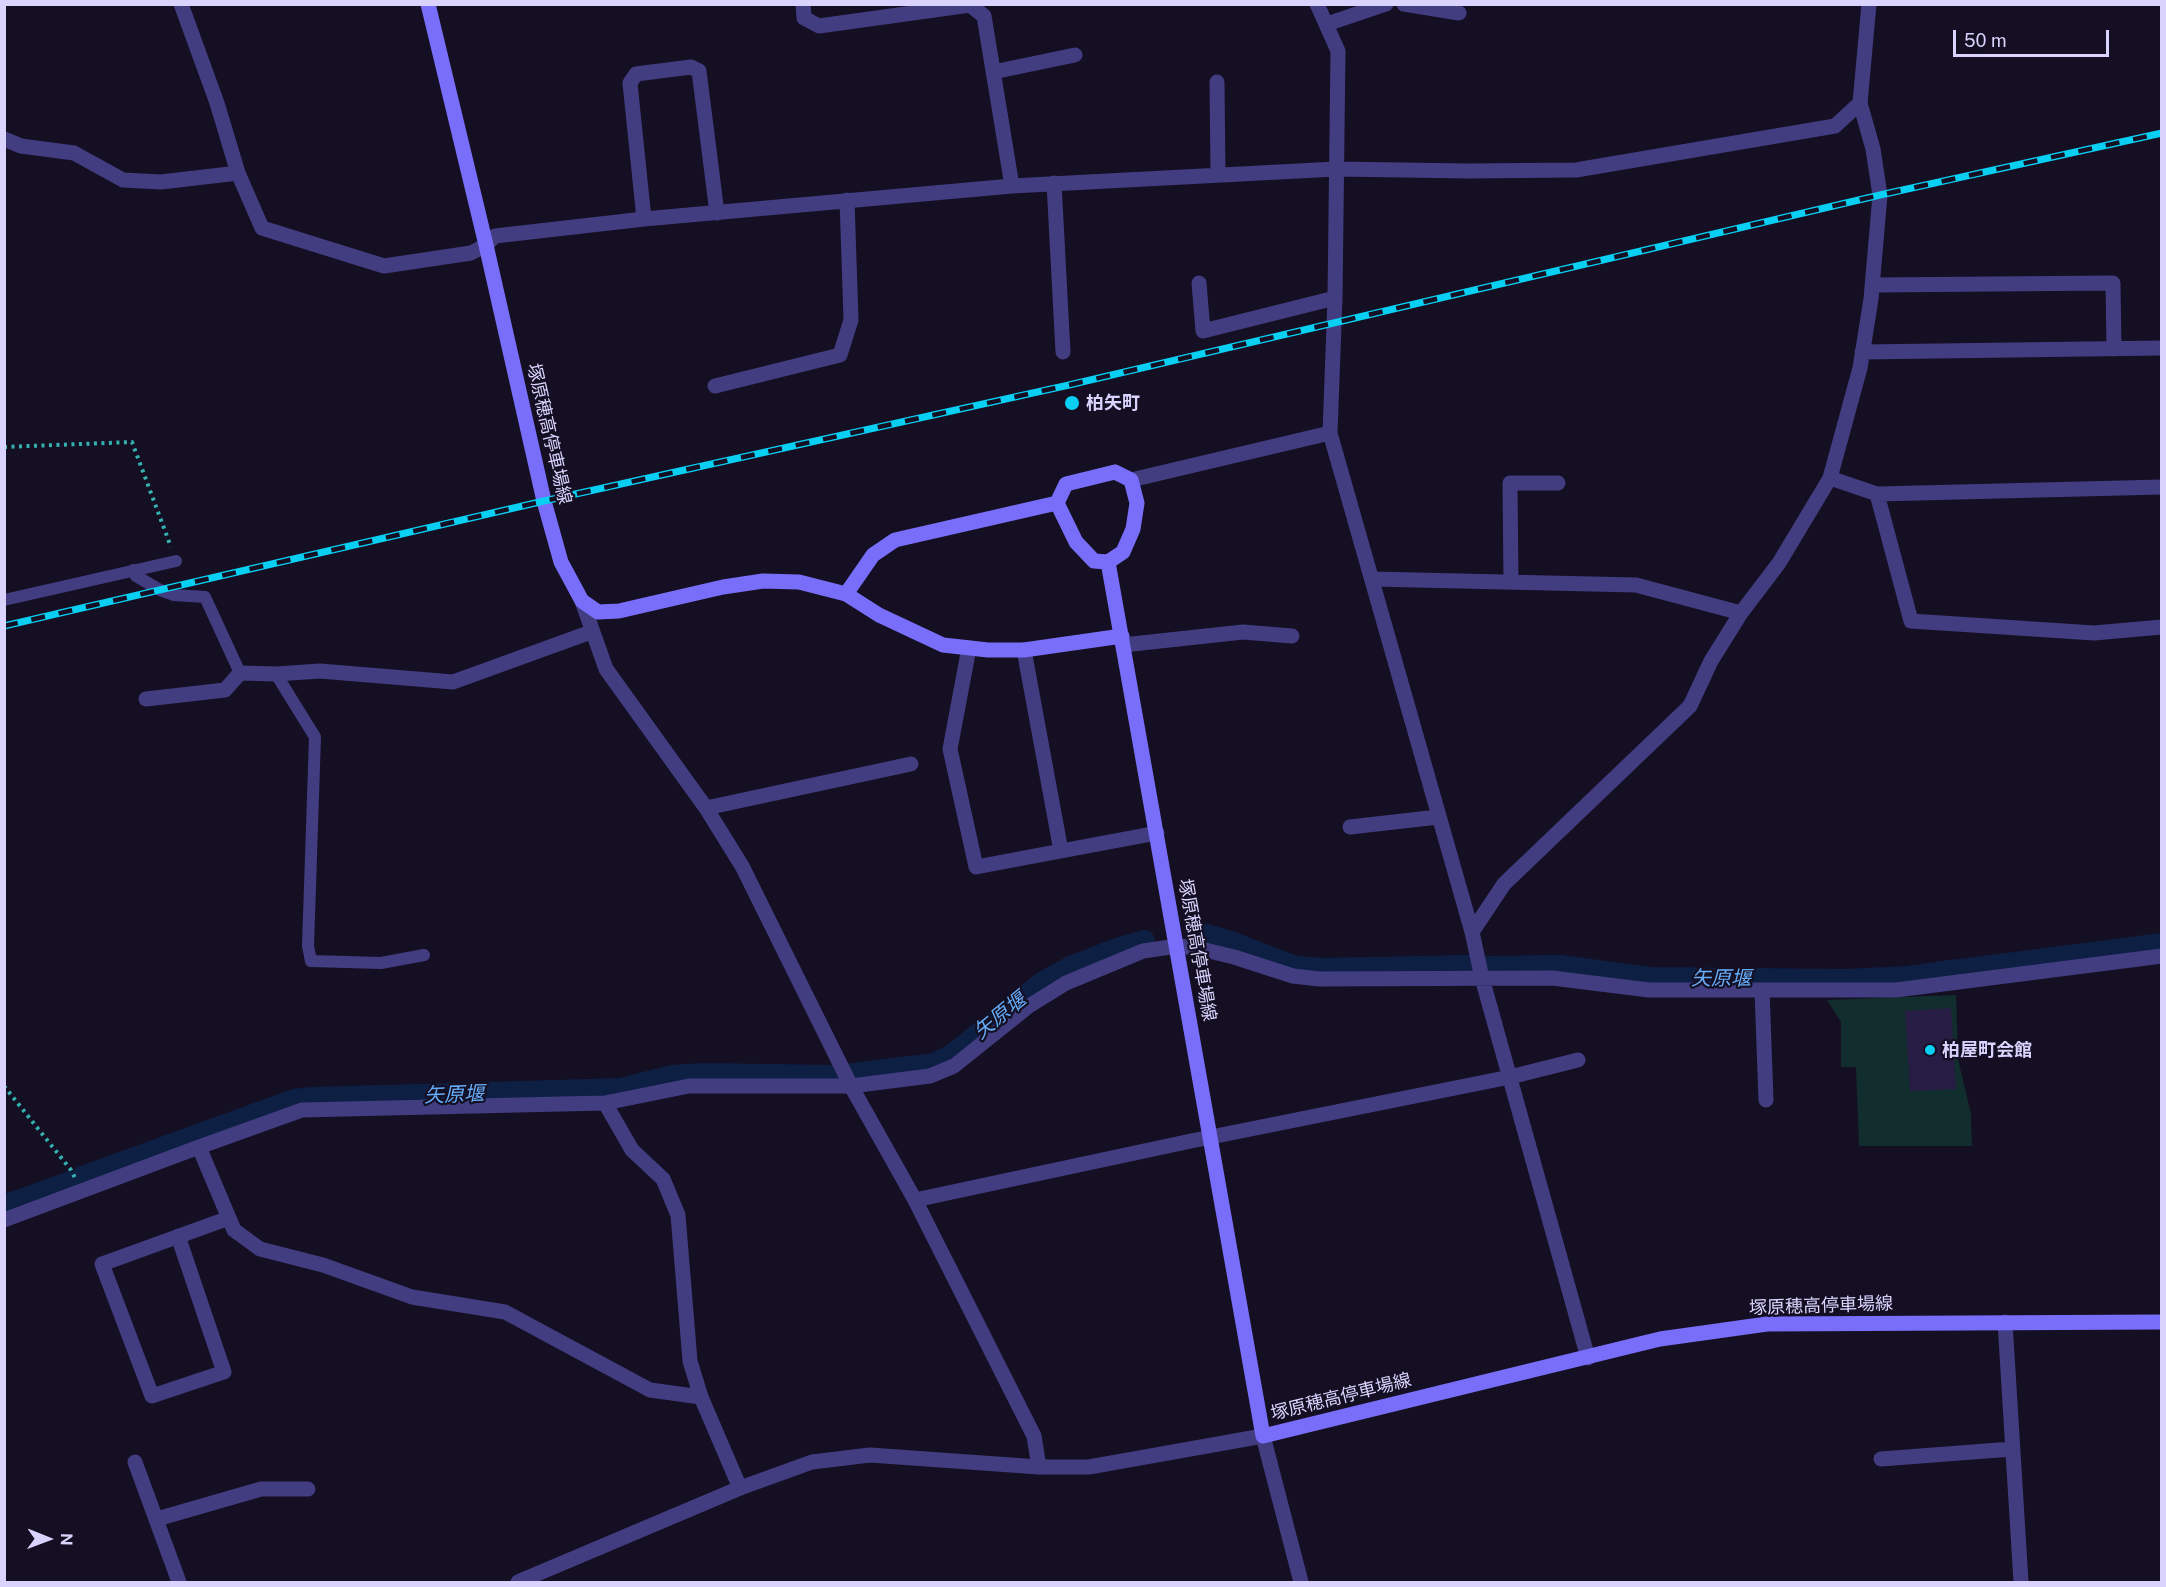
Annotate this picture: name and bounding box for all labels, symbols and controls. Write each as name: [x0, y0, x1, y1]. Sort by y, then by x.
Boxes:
scale bar: [1956, 18, 2112, 56]
text: 50 m: [1964, 30, 2007, 51]
street label: 塚原穂高停車場線: [522, 361, 576, 507]
place label: 柏矢町: [1086, 392, 1140, 414]
marker: 柏矢町: [1063, 394, 1081, 412]
street label: 塚原穂高停車場線: [1174, 877, 1220, 1023]
water label: 矢原堰: [1691, 967, 1751, 991]
water label: 矢原堰: [969, 988, 1031, 1044]
place label: 柏屋町会館: [1942, 1039, 2032, 1061]
marker: 柏屋町会館: [1923, 1043, 1937, 1057]
water label: 矢原堰: [424, 1082, 484, 1108]
street label: 塚原穂高停車場線: [1749, 1293, 1893, 1319]
street label: 塚原穂高停車場線: [1269, 1369, 1413, 1425]
north arrow: [18, 1509, 78, 1569]
text: N: [57, 1533, 76, 1546]

